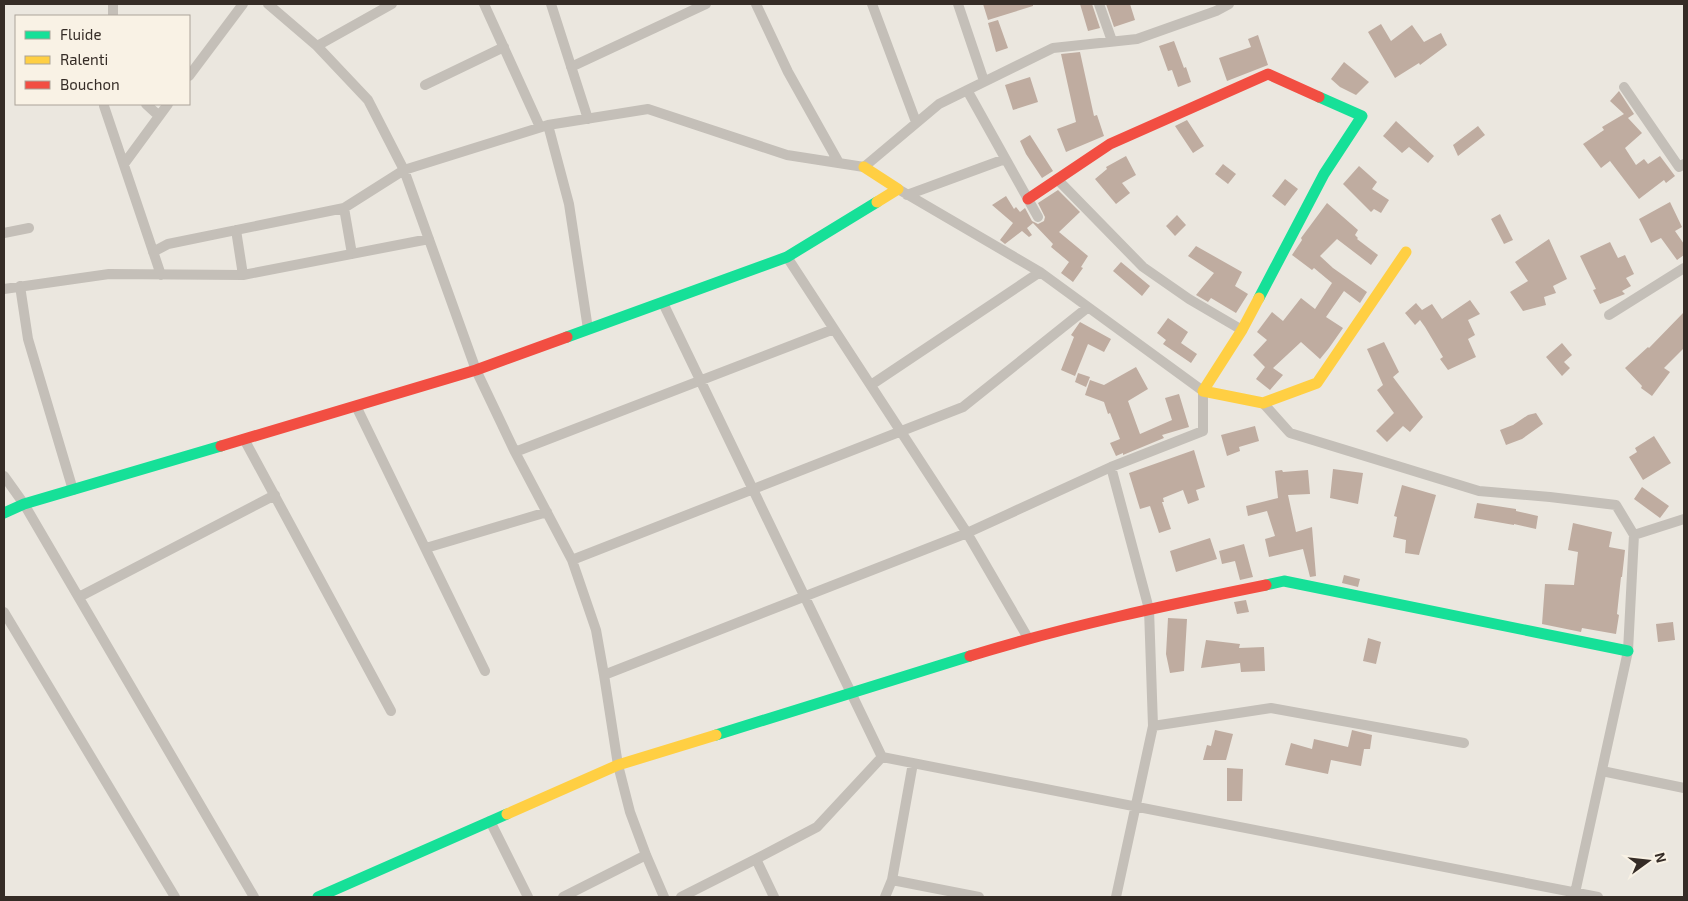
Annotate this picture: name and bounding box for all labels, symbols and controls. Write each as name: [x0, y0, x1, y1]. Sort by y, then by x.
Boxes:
legend: [15, 15, 190, 105]
text: Fluide: [60, 25, 101, 43]
text: Ralenti: [60, 50, 108, 68]
text: Bouchon: [60, 75, 120, 93]
north arrow: [1623, 836, 1673, 886]
text: N: [1652, 850, 1671, 865]

